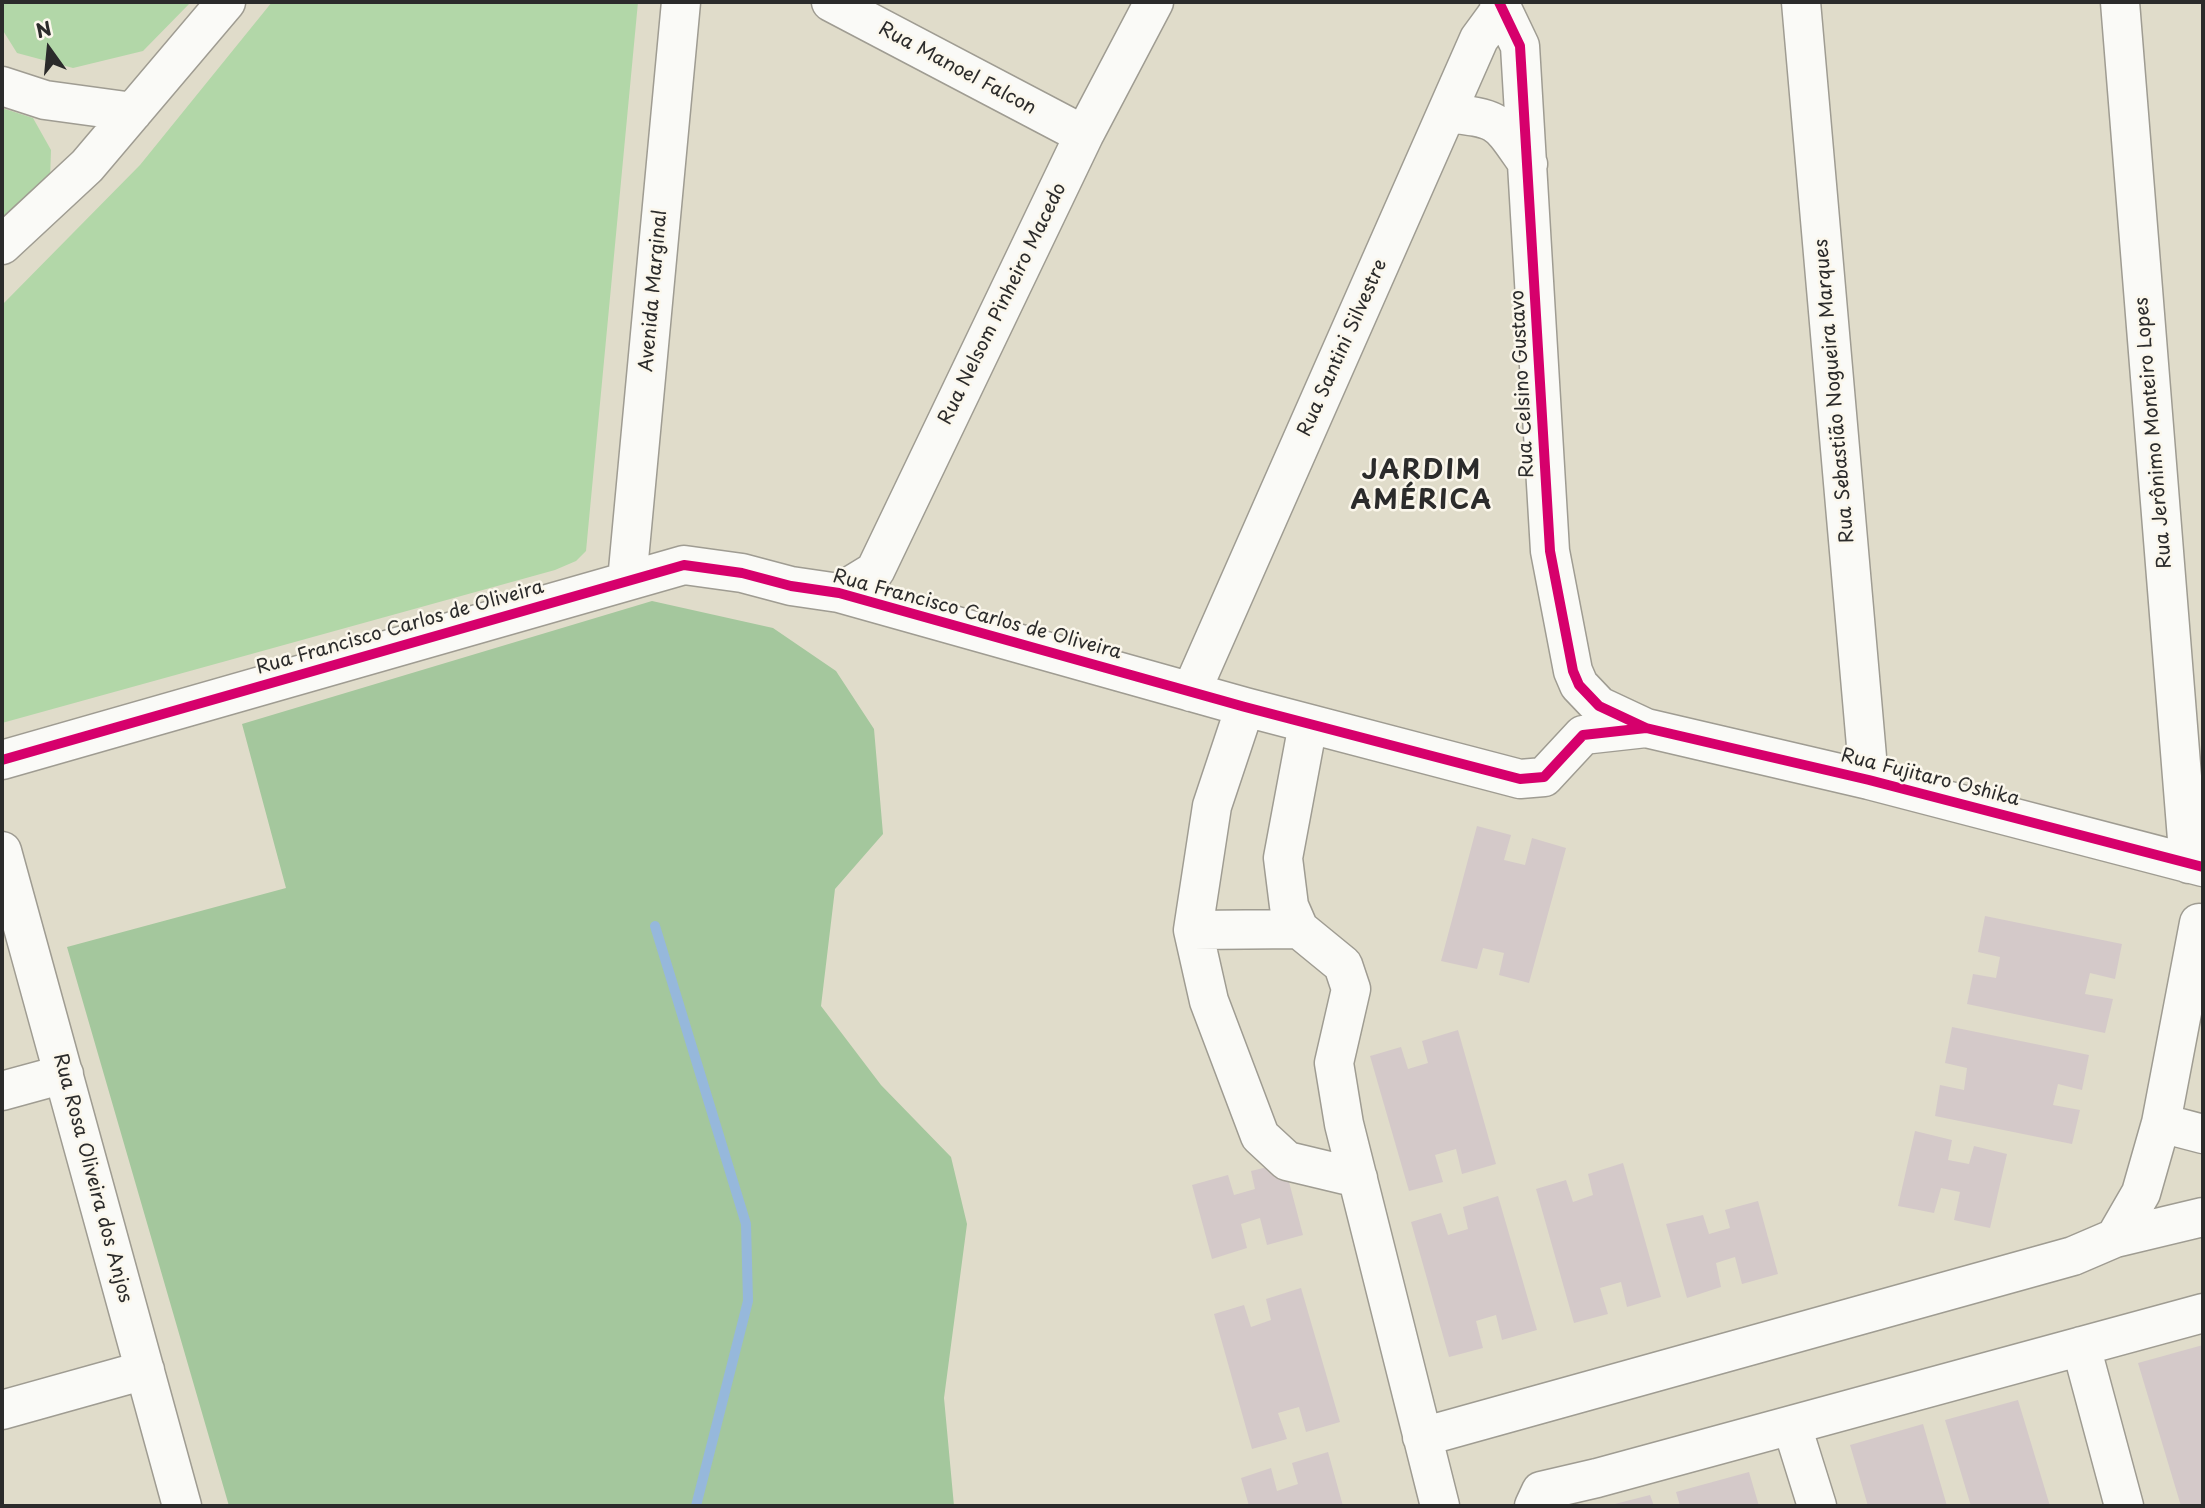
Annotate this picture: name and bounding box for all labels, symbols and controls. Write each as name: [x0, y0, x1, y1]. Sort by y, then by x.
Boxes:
text: N: [33, 13, 54, 44]
north arrow: [14, 14, 84, 84]
street label: Rua Manoel Falcon: [874, 18, 1040, 120]
street label: Rua Nelsom Pinheiro Macedo: [934, 179, 1072, 429]
street label: Avenida Marginal: [636, 209, 672, 373]
street label: Rua Sebastião Nogueira Marques: [1810, 238, 1860, 544]
street label: Rua Santini Silvestre: [1294, 256, 1392, 440]
street label: Rua Celsino Gustavo: [1507, 289, 1539, 479]
street label: Rua Jerônimo Monteiro Lopes: [2131, 296, 2177, 570]
district label: JARDIM AMÉRICA: [1353, 456, 1491, 518]
street label: Rua Francisco Carlos de Oliveira: [830, 565, 1124, 665]
street label: Rua Francisco Carlos de Oliveira: [254, 576, 546, 680]
street label: Rua Fujitaro Oshika: [1838, 745, 2022, 811]
street label: Rua Rosa Oliveira dos Anjos: [48, 1051, 136, 1305]

